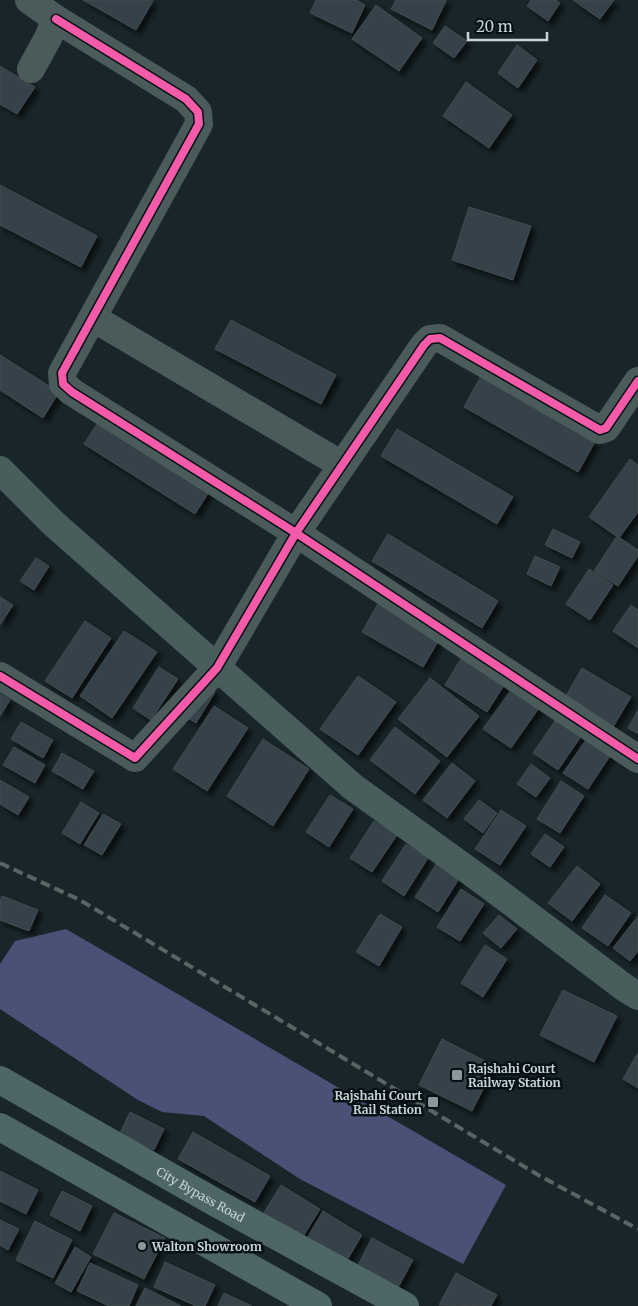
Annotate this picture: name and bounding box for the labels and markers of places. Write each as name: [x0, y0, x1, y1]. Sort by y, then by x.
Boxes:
place label: Rajshahi Court Railway Station: [468, 1061, 561, 1090]
marker: Rajshahi Court Railway Station: [450, 1068, 464, 1082]
place label: Rajshahi Court Rail Station: [334, 1088, 422, 1117]
marker: Rajshahi Court Rail Station: [426, 1095, 440, 1109]
place label: Walton Showroom: [151, 1239, 262, 1254]
marker: Walton Showroom: [136, 1240, 148, 1252]

